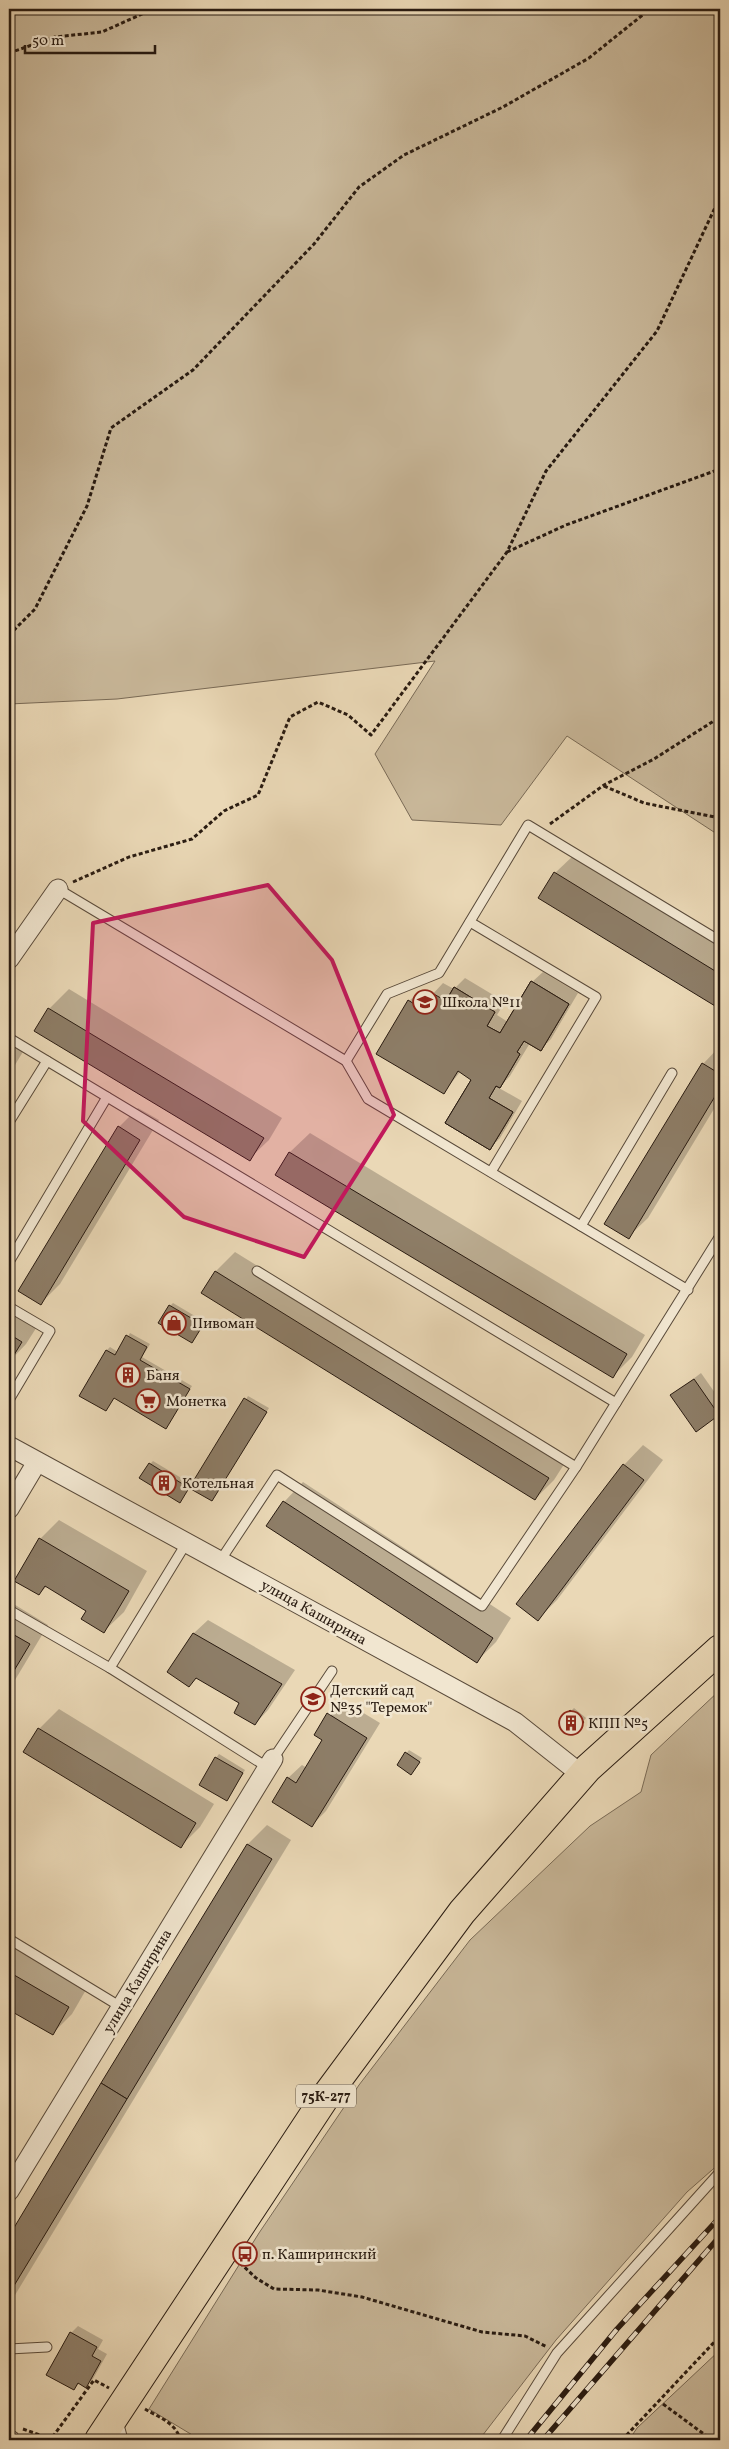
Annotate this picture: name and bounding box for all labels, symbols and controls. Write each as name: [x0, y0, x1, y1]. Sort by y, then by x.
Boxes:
scale bar: [25, 22, 155, 54]
text: 50 m: [32, 31, 64, 52]
school or university icon: Школа №11: [412, 989, 438, 1015]
place label: Школа №11: [442, 993, 521, 1014]
shop icon: Пивоман: [161, 1310, 187, 1336]
place label: Пивоман: [192, 1314, 255, 1335]
building icon: Баня: [115, 1362, 141, 1388]
place label: Баня: [146, 1366, 180, 1387]
supermarket icon: Монетка: [135, 1388, 161, 1414]
place label: Монетка: [166, 1392, 227, 1413]
building icon: Котельная: [151, 1470, 177, 1496]
place label: Котельная: [182, 1474, 254, 1495]
street label: улица Каширина: [256, 1575, 370, 1651]
place label: Детский сад №35 "Теремок": [330, 1681, 433, 1719]
school or university icon: Детский сад №35 "Теремок": [300, 1686, 326, 1712]
building icon: КПП №5: [558, 1710, 584, 1736]
place label: КПП №5: [588, 1714, 648, 1735]
street label: улица Каширина: [99, 1926, 178, 2038]
road number: 75К-277: [296, 2084, 356, 2108]
bus stop icon: п. Каширинский: [232, 2241, 258, 2267]
place label: п. Каширинский: [262, 2245, 376, 2266]

